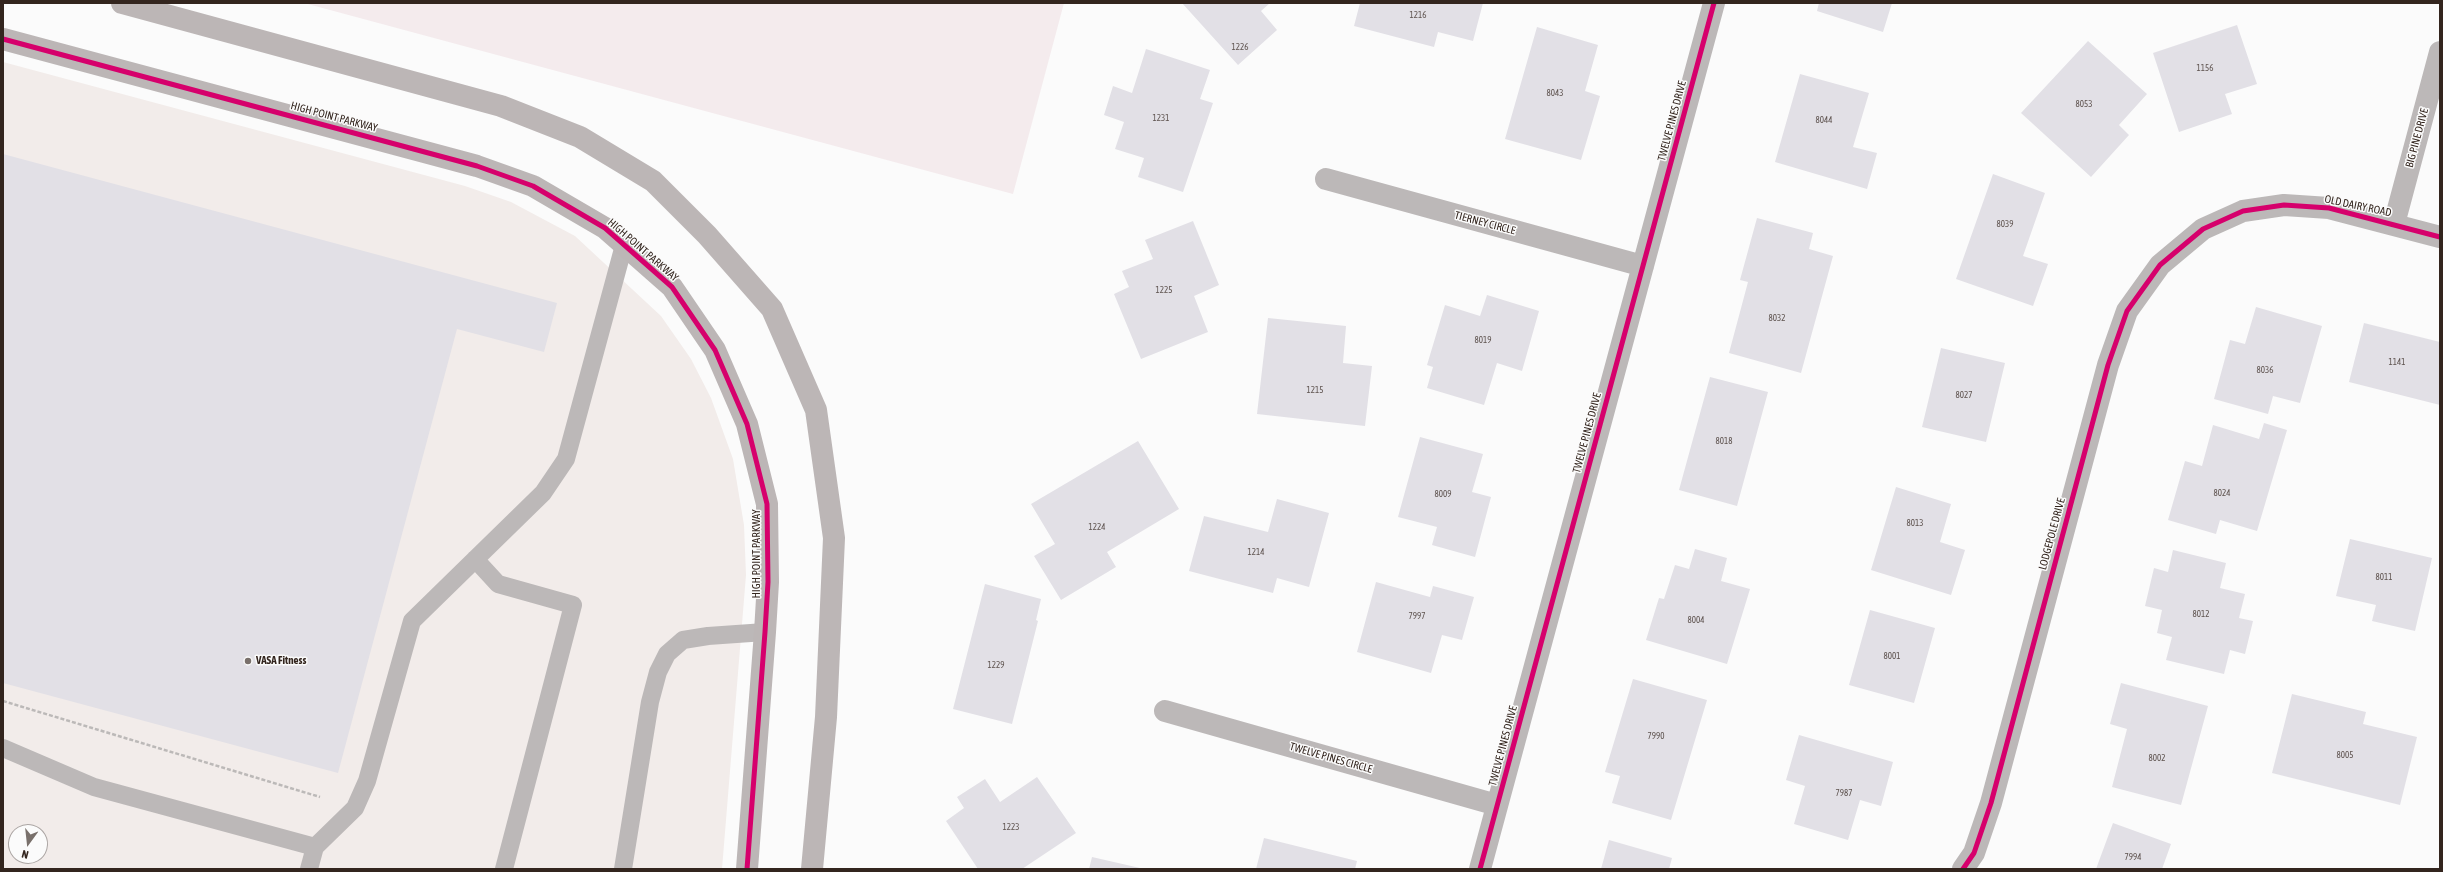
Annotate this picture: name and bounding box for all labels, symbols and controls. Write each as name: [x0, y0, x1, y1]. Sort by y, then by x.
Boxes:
house number: 1216: [1410, 10, 1426, 20]
house number: 1226: [1232, 42, 1248, 52]
house number: 1156: [2197, 63, 2213, 73]
street label: TWELVE PINES DRIVE: [1655, 79, 1689, 163]
house number: 8043: [1547, 88, 1563, 98]
street label: HIGH POINT PARKWAY: [289, 99, 379, 135]
house number: 8053: [2076, 99, 2092, 109]
street label: BIG PINE DRIVE: [2403, 107, 2431, 169]
house number: 1231: [1153, 113, 1169, 123]
house number: 8044: [1816, 115, 1832, 125]
street label: OLD DAIRY ROAD: [2323, 192, 2393, 220]
street label: TIERNEY CIRCLE: [1453, 209, 1517, 237]
street label: HIGH POINT PARKWAY: [605, 216, 681, 284]
house number: 8039: [1997, 219, 2013, 229]
house number: 1225: [1156, 285, 1172, 295]
house number: 8032: [1769, 313, 1785, 323]
house number: 8019: [1475, 335, 1491, 345]
house number: 1141: [2389, 357, 2405, 367]
house number: 8036: [2257, 365, 2273, 375]
house number: 1215: [1307, 385, 1323, 395]
house number: 8027: [1956, 390, 1972, 400]
street label: TWELVE PINES DRIVE: [1570, 391, 1604, 475]
house number: 8018: [1716, 436, 1732, 446]
house number: 8024: [2214, 488, 2230, 498]
house number: 8009: [1435, 489, 1451, 499]
street label: LODGEPOLE DRIVE: [2036, 497, 2068, 571]
street label: HIGH POINT PARKWAY: [750, 509, 764, 599]
house number: 8013: [1907, 518, 1923, 528]
house number: 1224: [1089, 522, 1105, 532]
house number: 1214: [1248, 547, 1264, 557]
house number: 8011: [2376, 572, 2392, 582]
house number: 8012: [2193, 609, 2209, 619]
house number: 7997: [1409, 611, 1425, 621]
house number: 8004: [1688, 615, 1704, 625]
house number: 8001: [1884, 651, 1900, 661]
place label: VASA Fitness: [256, 654, 306, 668]
marker: VASA Fitness: [243, 656, 253, 666]
house number: 1229: [988, 660, 1004, 670]
street label: TWELVE PINES DRIVE: [1486, 704, 1520, 788]
house number: 7990: [1648, 731, 1664, 741]
street label: TWELVE PINES CIRCLE: [1288, 740, 1374, 776]
house number: 8005: [2337, 750, 2353, 760]
house number: 8002: [2149, 753, 2165, 763]
house number: 7987: [1836, 788, 1852, 798]
house number: 1223: [1003, 822, 1019, 832]
north arrow: [8, 824, 48, 864]
text: N: [20, 848, 30, 861]
house number: 7994: [2125, 852, 2141, 862]

